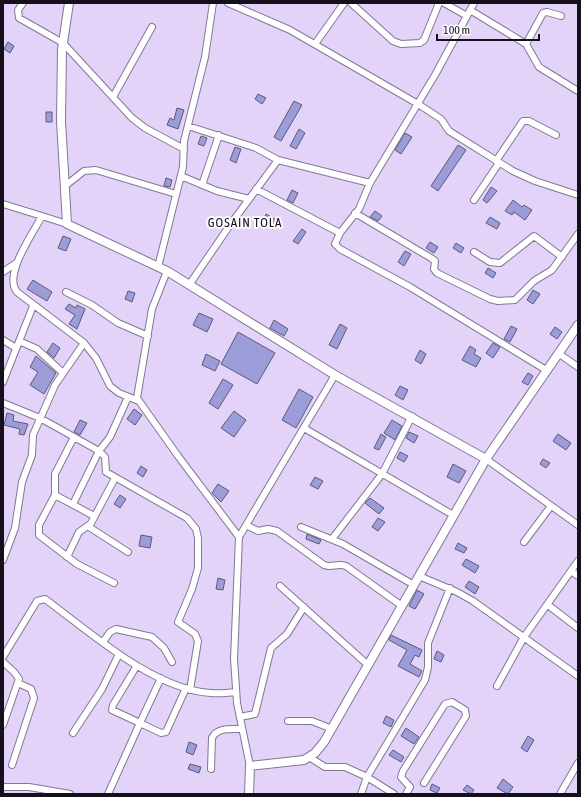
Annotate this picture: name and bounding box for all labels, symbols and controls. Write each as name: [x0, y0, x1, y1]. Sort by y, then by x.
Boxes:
scale bar: [437, 16, 539, 42]
text: 100 m: [443, 23, 470, 37]
district label: GOSAIN TOLA: [208, 215, 282, 230]

